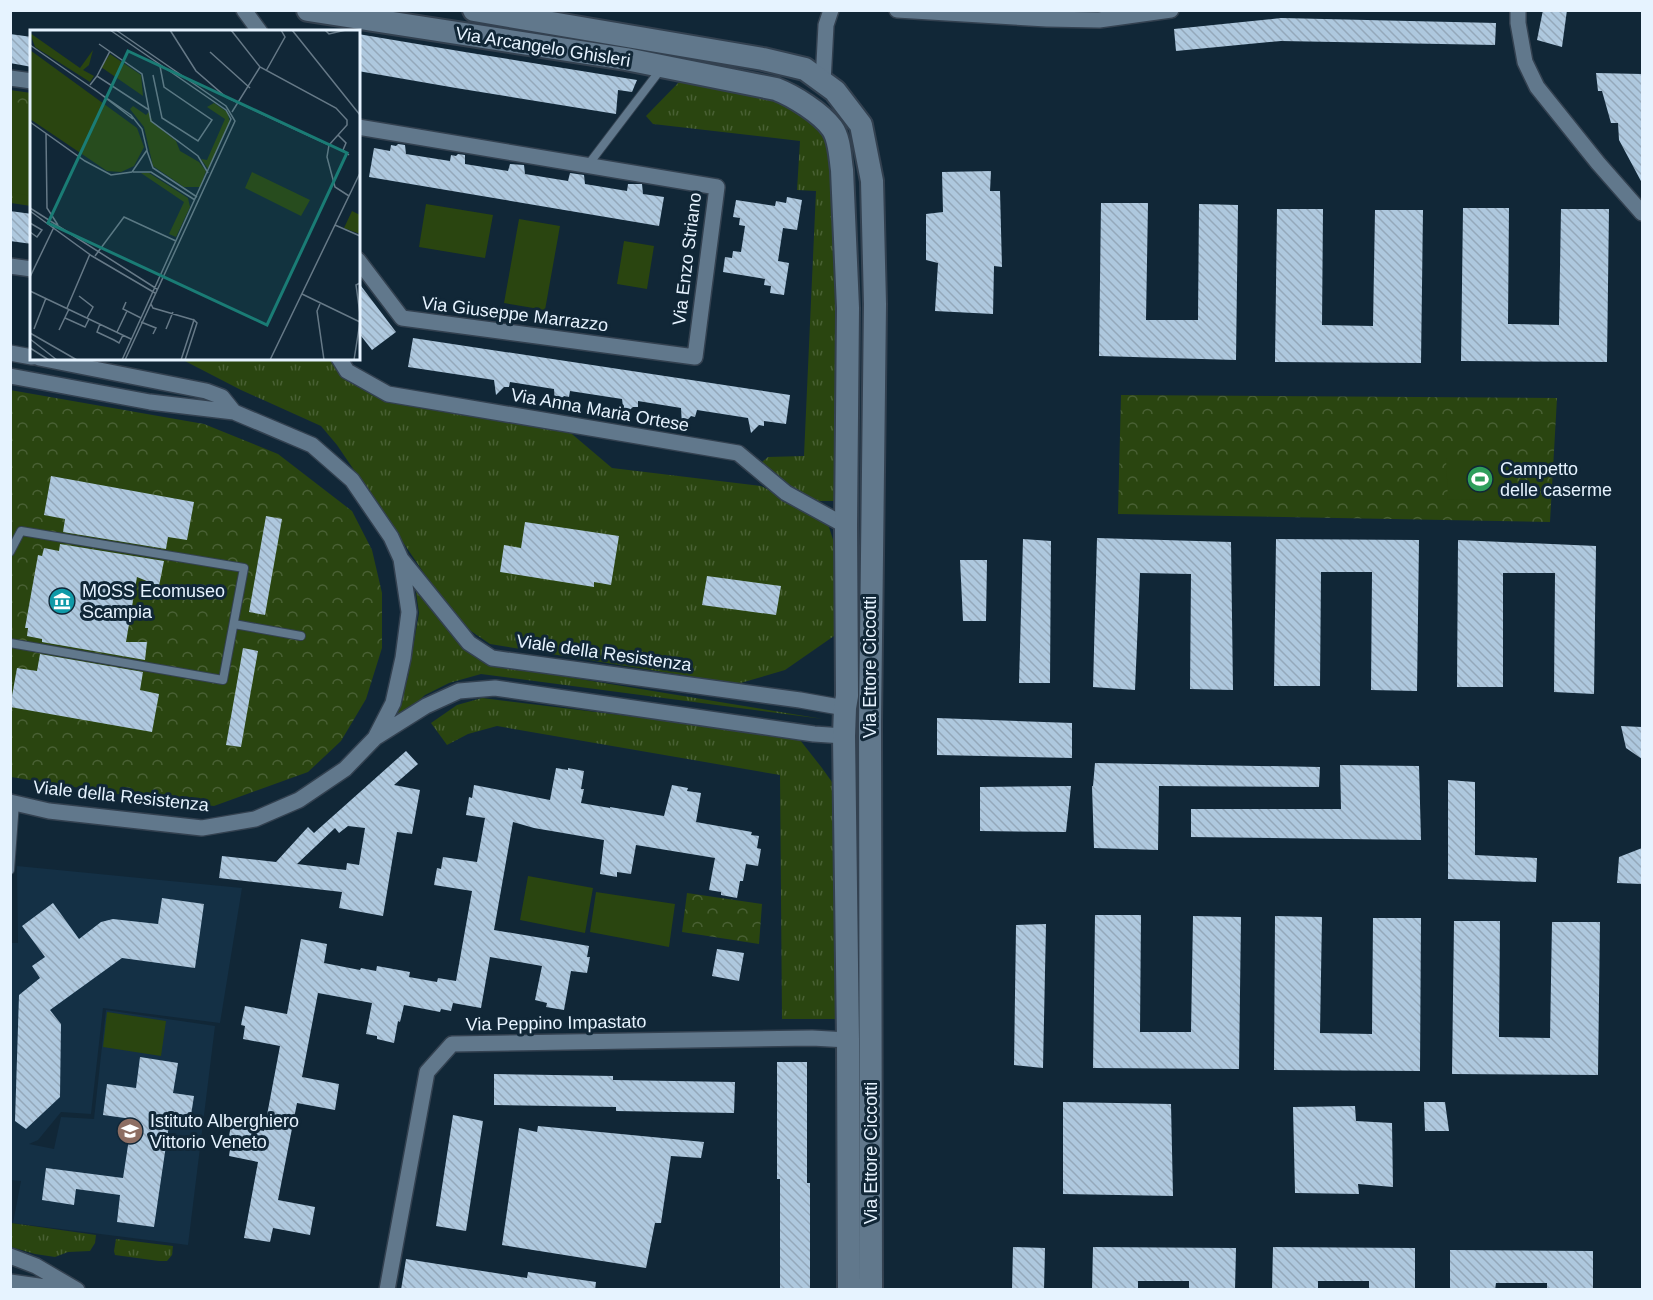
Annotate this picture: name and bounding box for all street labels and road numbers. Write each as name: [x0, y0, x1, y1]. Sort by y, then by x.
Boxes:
street label: Via Arcangelo Ghisleri: [454, 23, 632, 71]
street label: Via Enzo Striano: [669, 191, 705, 327]
street label: Via Giuseppe Marrazzo: [421, 293, 609, 335]
street label: Via Anna Maria Ortese: [509, 384, 691, 436]
street label: Via Ettore Ciccotti: [860, 596, 880, 738]
street label: Viale della Resistenza: [515, 631, 694, 675]
street label: Viale della Resistenza: [32, 777, 211, 815]
street label: Via Peppino Impastato: [465, 1011, 647, 1035]
street label: Via Ettore Ciccotti: [861, 1082, 881, 1224]

